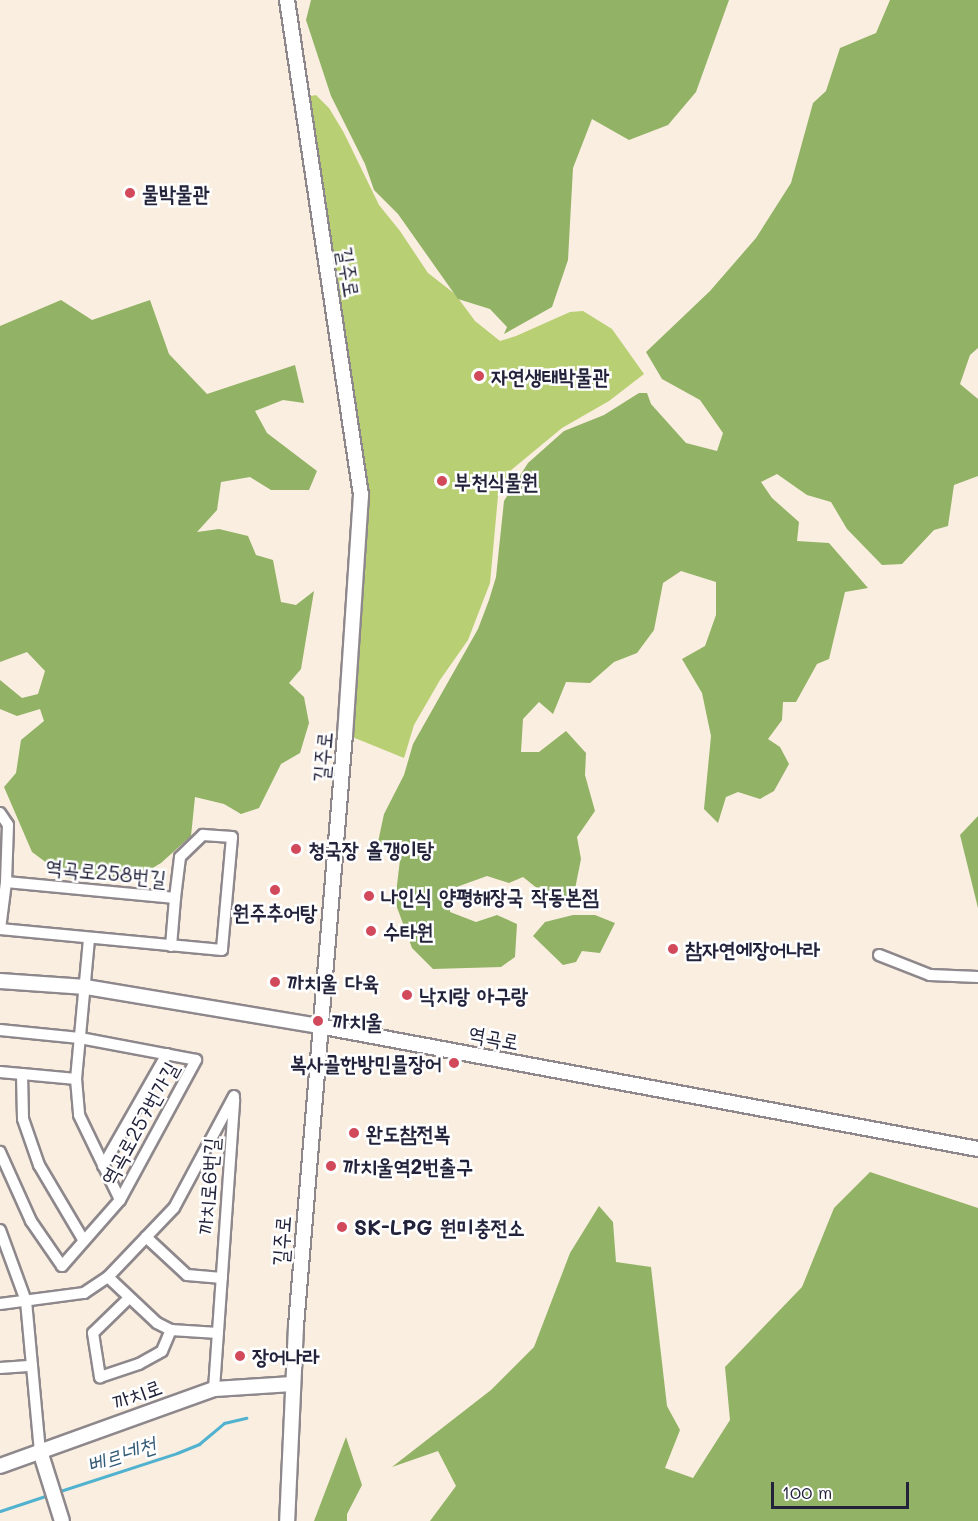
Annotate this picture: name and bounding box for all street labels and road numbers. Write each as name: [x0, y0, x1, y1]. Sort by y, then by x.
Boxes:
street label: 길주로: [333, 245, 365, 299]
street label: 길주로: [307, 731, 337, 783]
street label: 역곡로258번길: [44, 853, 168, 891]
street label: 역곡로: [467, 1020, 521, 1054]
street label: 역곡로257번가길: [95, 1057, 183, 1189]
street label: 까치로6번길: [192, 1137, 224, 1235]
street label: 길주로: [267, 1215, 295, 1267]
street label: 까치로: [109, 1373, 165, 1415]

